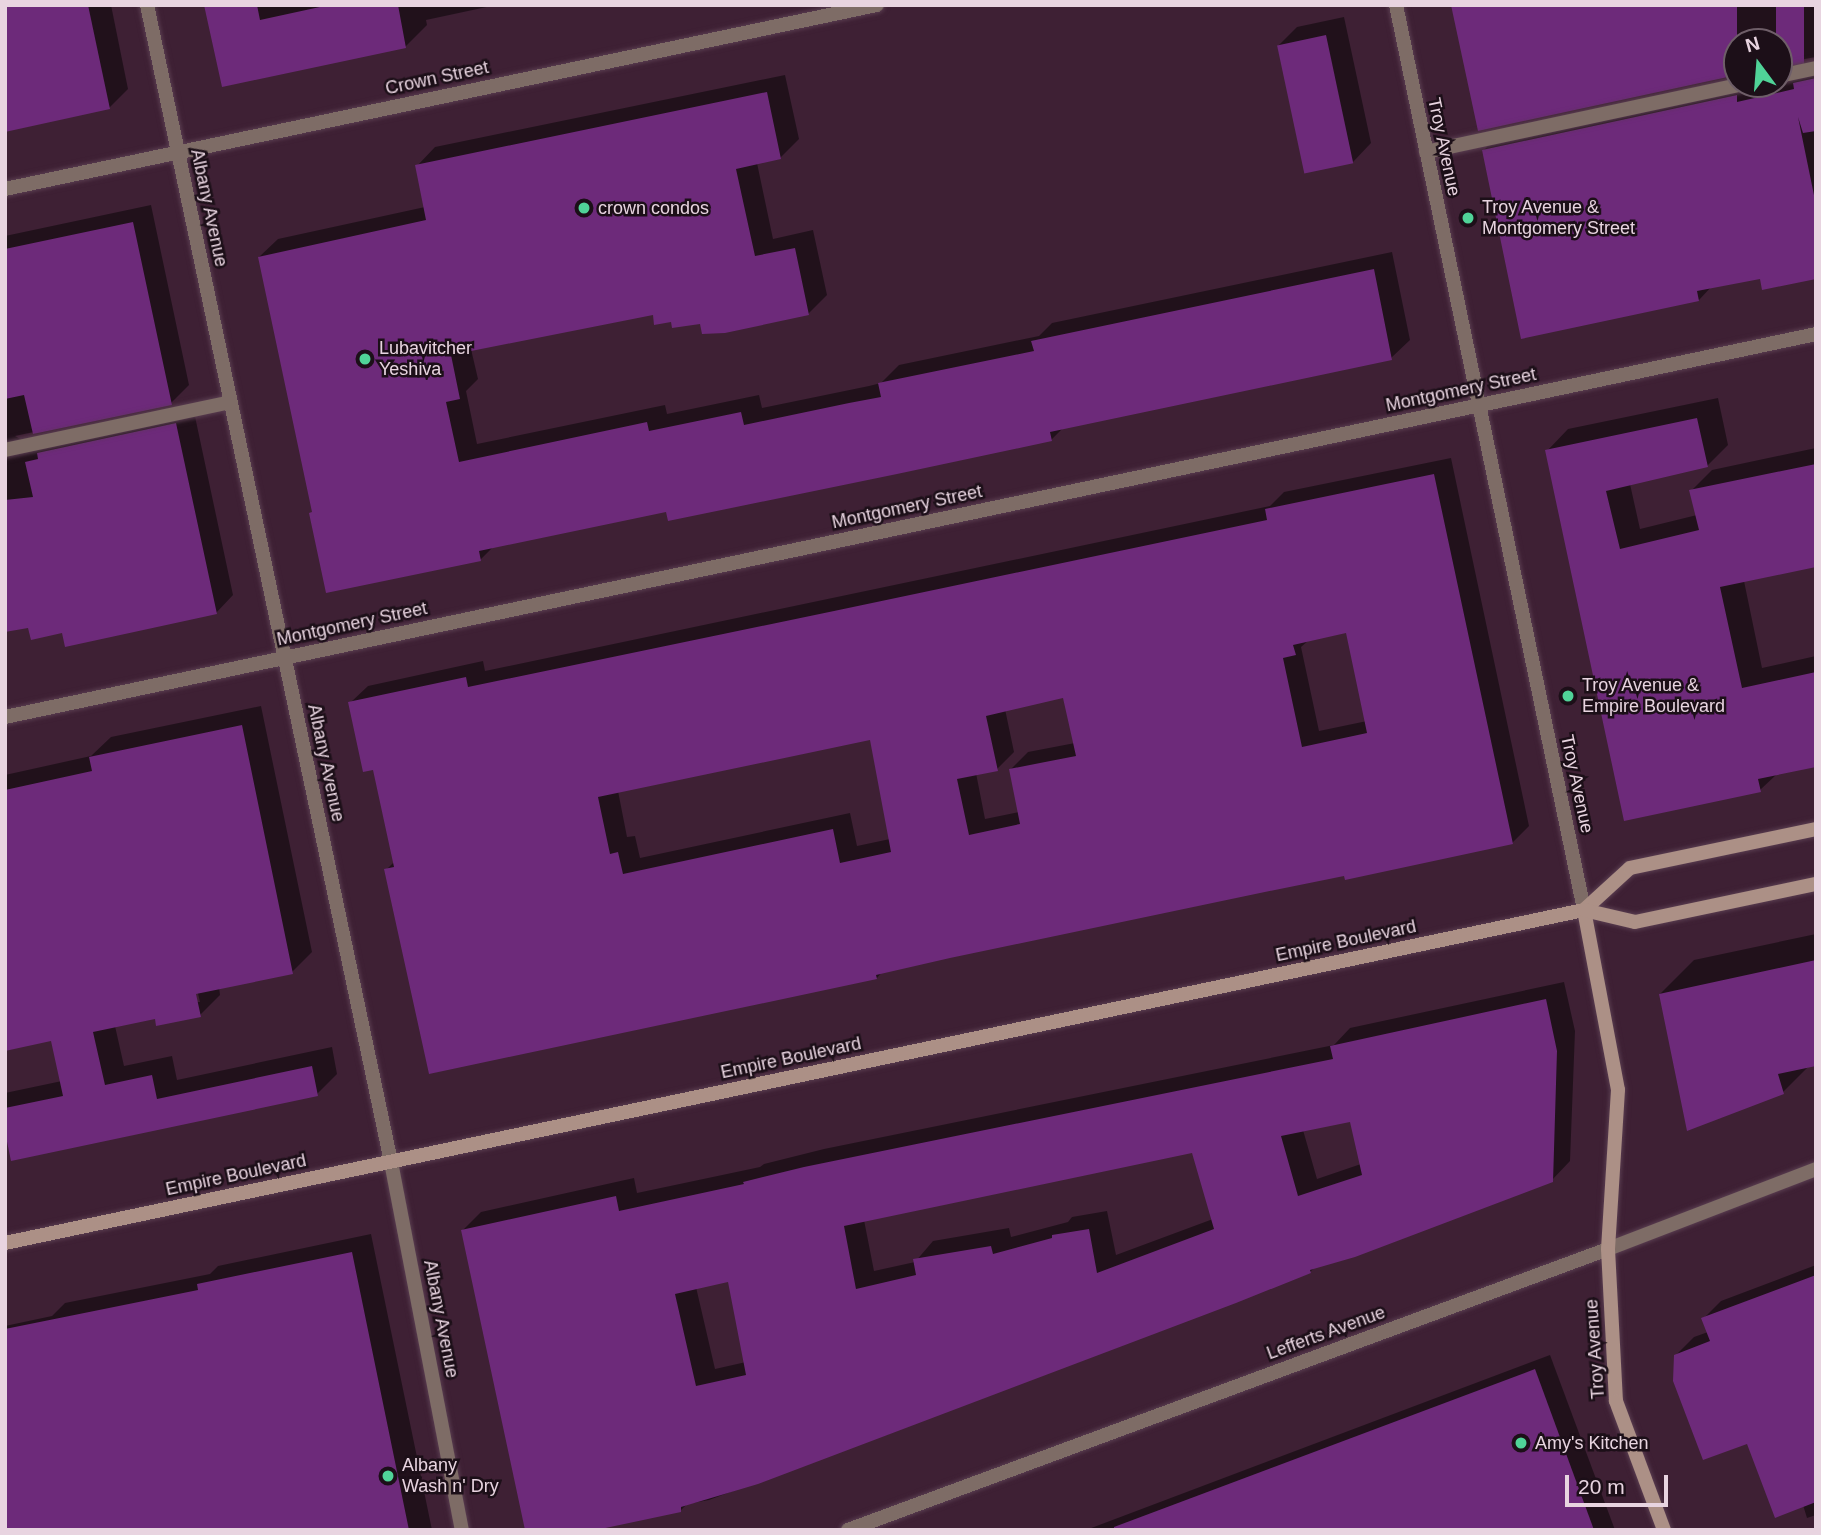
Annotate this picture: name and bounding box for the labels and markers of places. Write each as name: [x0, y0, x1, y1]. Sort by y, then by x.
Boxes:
place label: crown condos: [598, 197, 709, 219]
place label: Troy Avenue & Montgomery Street: [1482, 197, 1635, 240]
marker: crown condos: [576, 200, 592, 216]
marker: Troy Avenue & Montgomery Street: [1460, 210, 1476, 226]
place label: Lubavitcher Yeshiva: [379, 338, 472, 380]
marker: Lubavitcher Yeshiva: [357, 351, 373, 367]
place label: Troy Avenue & Empire Boulevard: [1582, 675, 1725, 718]
marker: Troy Avenue & Empire Boulevard: [1560, 688, 1576, 704]
place label: Amy's Kitchen: [1535, 1432, 1648, 1454]
marker: Amy's Kitchen: [1513, 1435, 1529, 1451]
place label: Albany Wash n' Dry: [402, 1455, 499, 1498]
marker: Albany Wash n' Dry: [380, 1468, 396, 1484]

